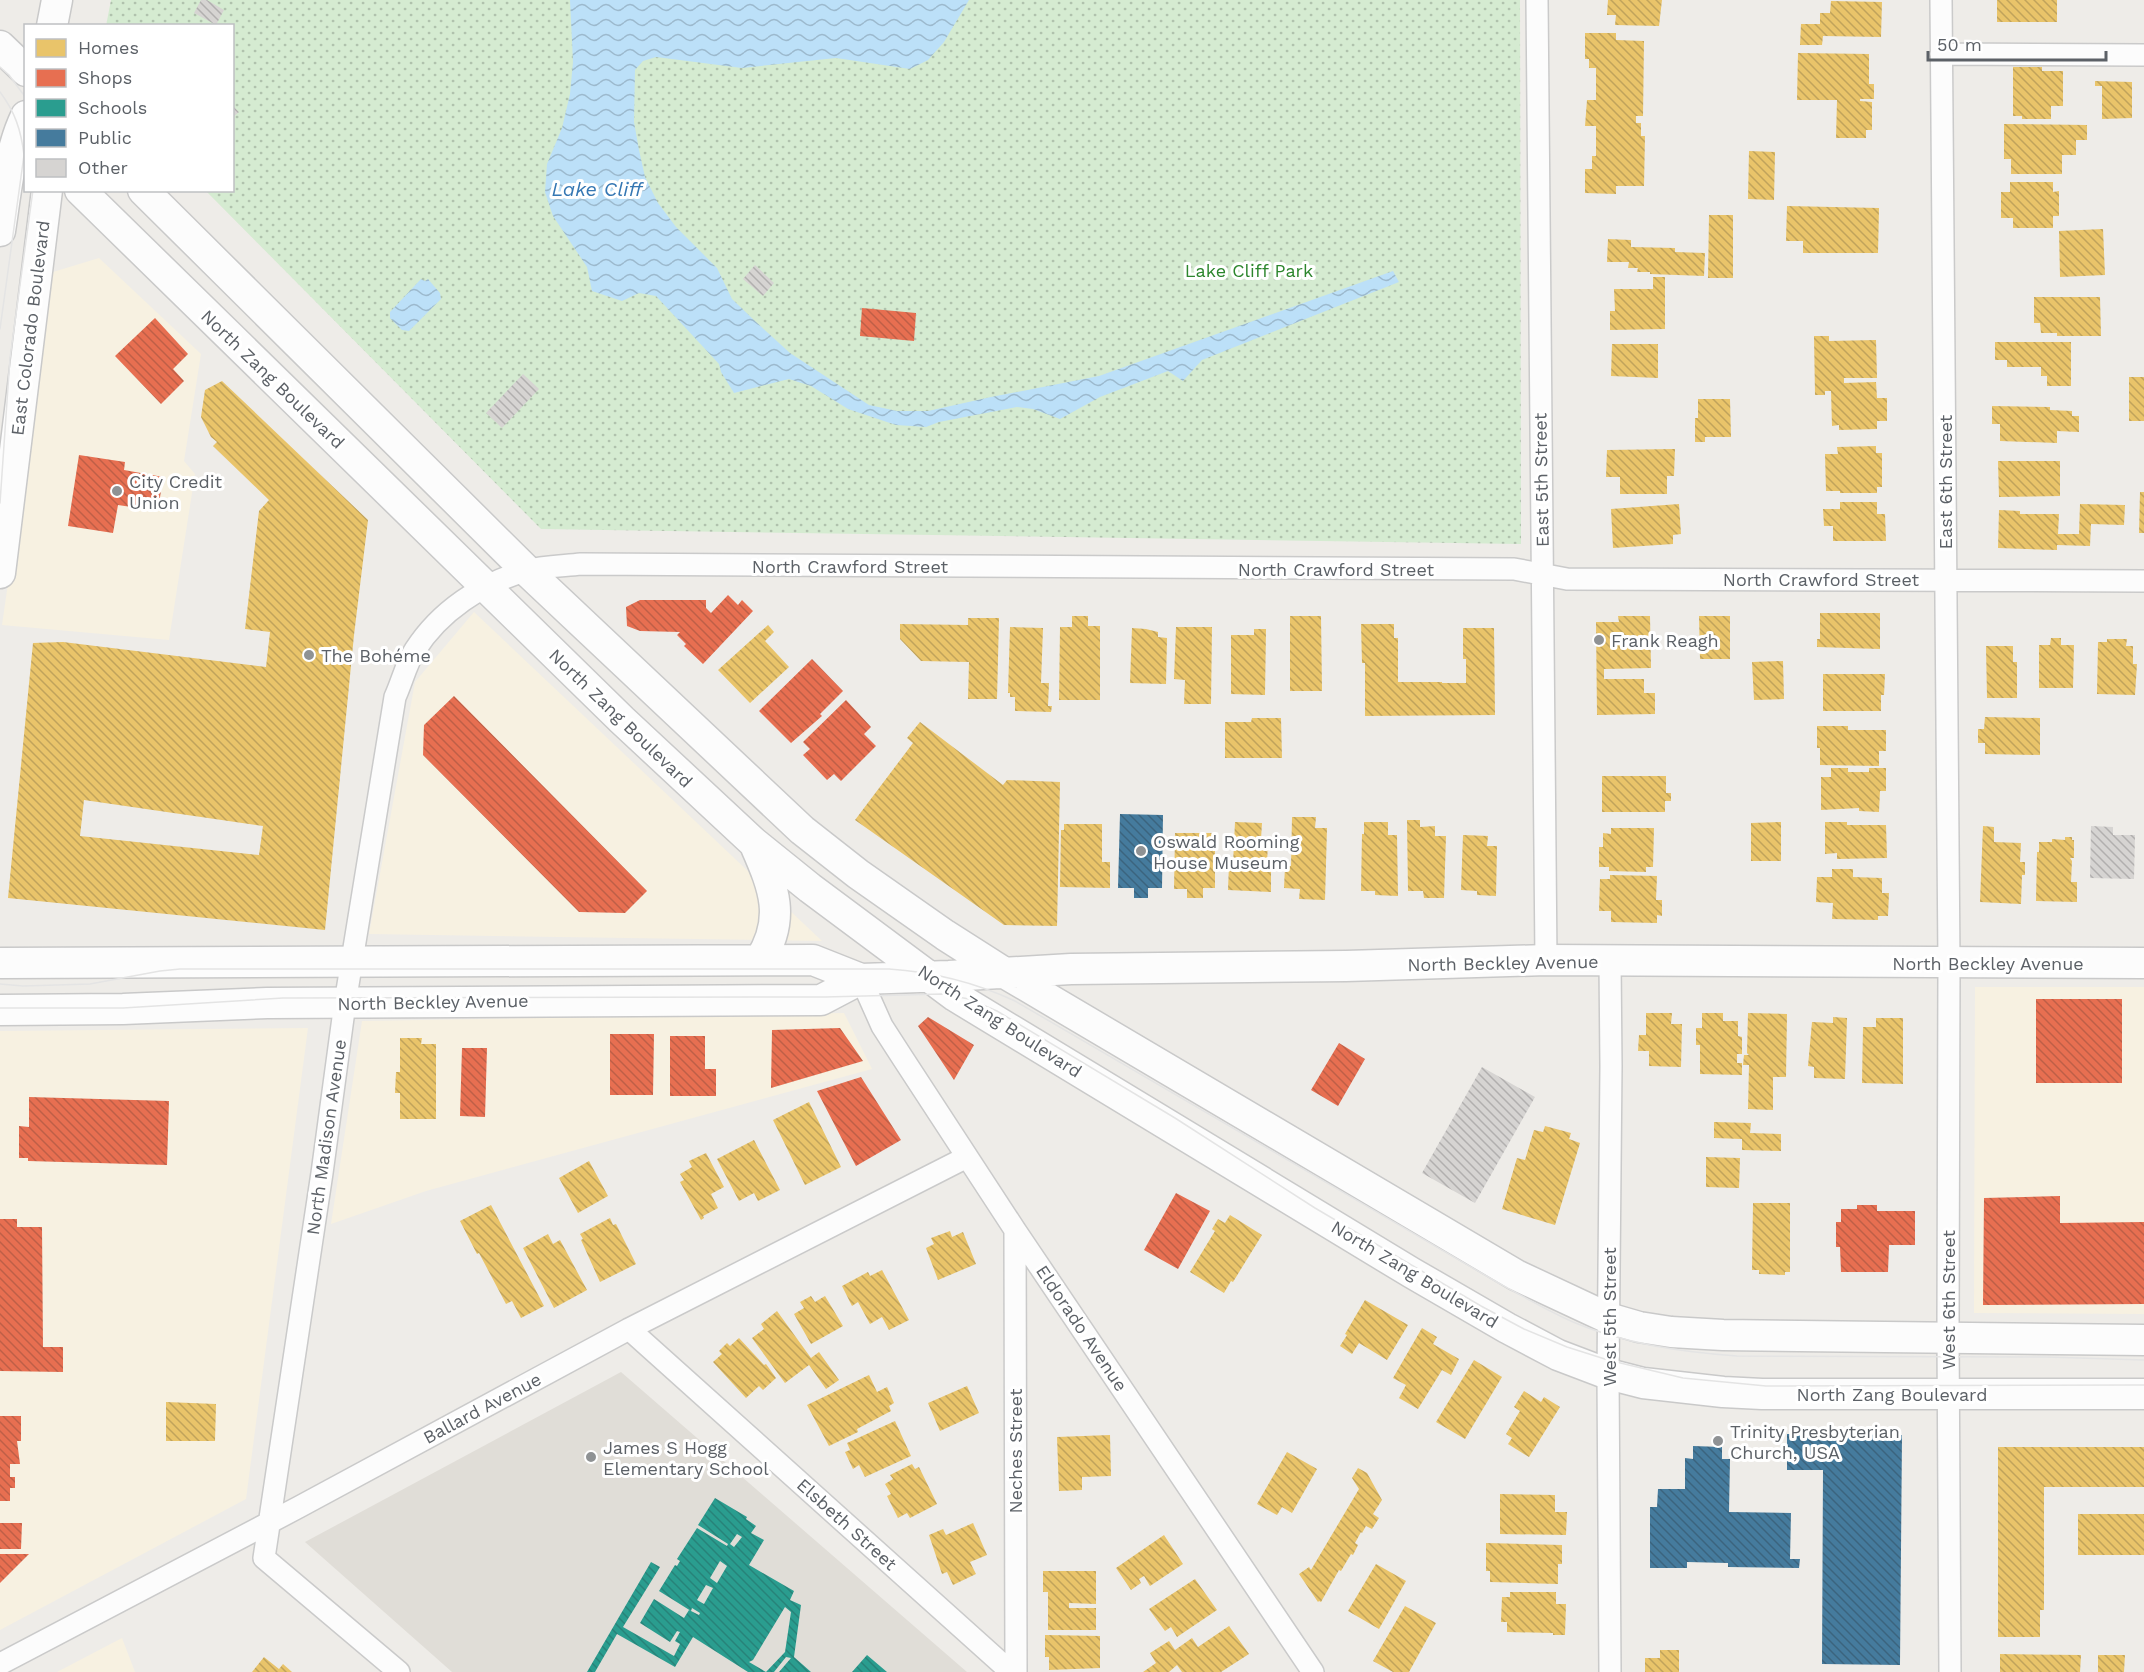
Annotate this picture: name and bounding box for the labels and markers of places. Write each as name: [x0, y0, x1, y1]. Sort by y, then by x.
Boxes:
place label: City Credit Union: [129, 471, 223, 513]
marker: City Credit Union: [110, 484, 124, 498]
place label: Frank Reagh: [1611, 630, 1719, 651]
marker: Frank Reagh: [1592, 633, 1606, 647]
place label: The Bohéme: [321, 645, 431, 666]
marker: The Bohéme: [302, 648, 316, 662]
place label: Oswald Rooming House Museum: [1153, 831, 1300, 873]
marker: Oswald Rooming House Museum: [1134, 844, 1148, 858]
place label: Trinity Presbyterian Church, USA: [1730, 1421, 1900, 1463]
marker: Trinity Presbyterian Church, USA: [1711, 1434, 1725, 1448]
place label: James S Hogg Elementary School: [603, 1437, 769, 1479]
marker: James S Hogg Elementary School: [584, 1450, 598, 1464]

